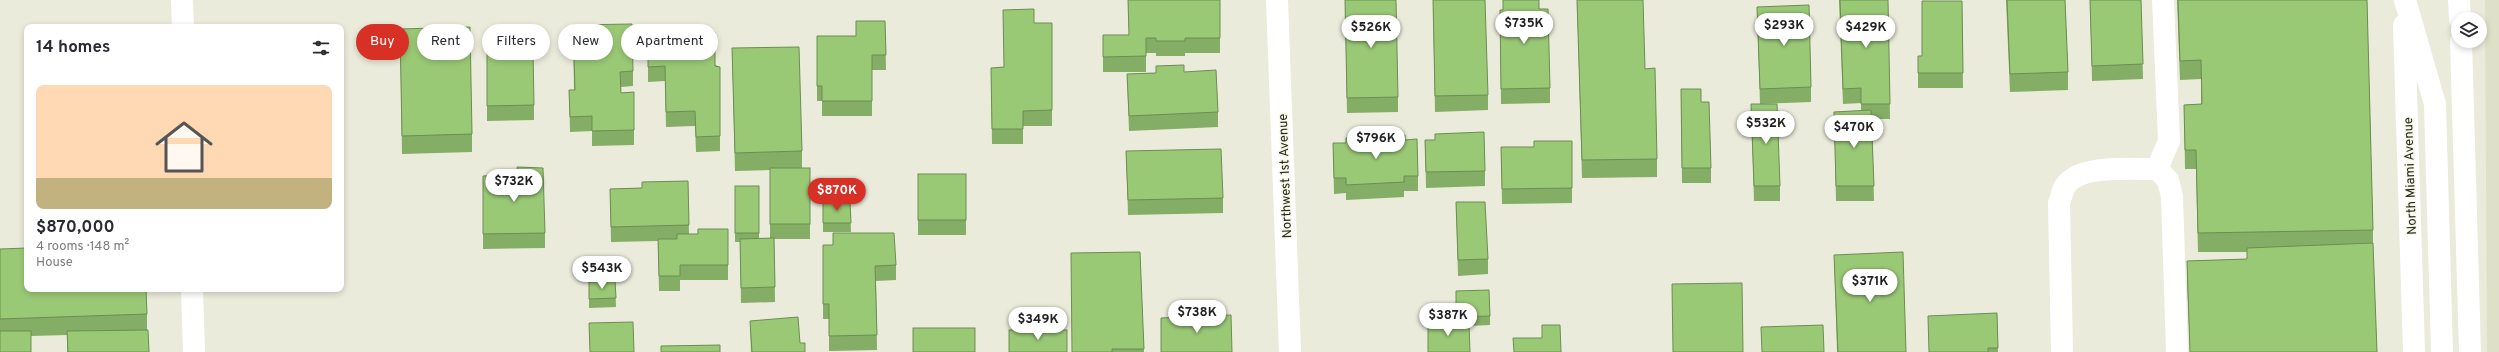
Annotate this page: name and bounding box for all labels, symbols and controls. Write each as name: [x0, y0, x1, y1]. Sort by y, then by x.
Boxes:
pin: $735K: [1496, 11, 1552, 45]
map controls: [2451, 12, 2487, 48]
button: layers: [2451, 12, 2487, 48]
pin: $293K: [1756, 13, 1812, 47]
pin: $526K: [1343, 15, 1399, 49]
pin: $429K: [1838, 15, 1894, 49]
text: $735K: [1504, 16, 1544, 32]
text: $293K: [1764, 18, 1804, 34]
text: $526K: [1351, 20, 1391, 36]
text: $429K: [1845, 20, 1887, 36]
chip: Buy: [356, 24, 409, 60]
chip: Rent: [417, 24, 474, 60]
chip: Filters: [482, 24, 550, 60]
chip: New: [558, 24, 613, 60]
chip: Apartment: [621, 24, 718, 60]
text: 14 homes: [36, 37, 110, 59]
icon: filters: [310, 37, 332, 59]
icon: home: [148, 111, 220, 183]
pin: $532K: [1738, 111, 1794, 145]
street label: Northwest 1st Avenue: [1276, 113, 1296, 239]
pin: $470K: [1826, 115, 1882, 149]
text: $532K: [1746, 116, 1786, 132]
street label: North Miami Avenue: [2401, 117, 2421, 235]
text: $470K: [1834, 120, 1874, 136]
pin: $796K: [1348, 126, 1404, 160]
text: $796K: [1356, 131, 1396, 147]
pin: $732K: [486, 169, 542, 203]
text: $732K: [494, 174, 534, 190]
pin: $870K: [809, 178, 865, 212]
text: $870K: [817, 183, 857, 199]
text: $870,000: [36, 217, 115, 239]
text: 4 rooms · 148 m²: [36, 239, 129, 255]
text: House: [36, 255, 73, 271]
pin: $543K: [574, 256, 630, 290]
text: $543K: [581, 261, 623, 277]
pin: $371K: [1842, 269, 1898, 303]
text: $371K: [1851, 274, 1889, 290]
pin: $738K: [1169, 300, 1225, 334]
pin: $387K: [1420, 303, 1476, 337]
text: $738K: [1177, 305, 1217, 321]
pin: $349K: [1010, 307, 1066, 341]
text: $387K: [1428, 308, 1468, 324]
text: $349K: [1017, 312, 1059, 328]

